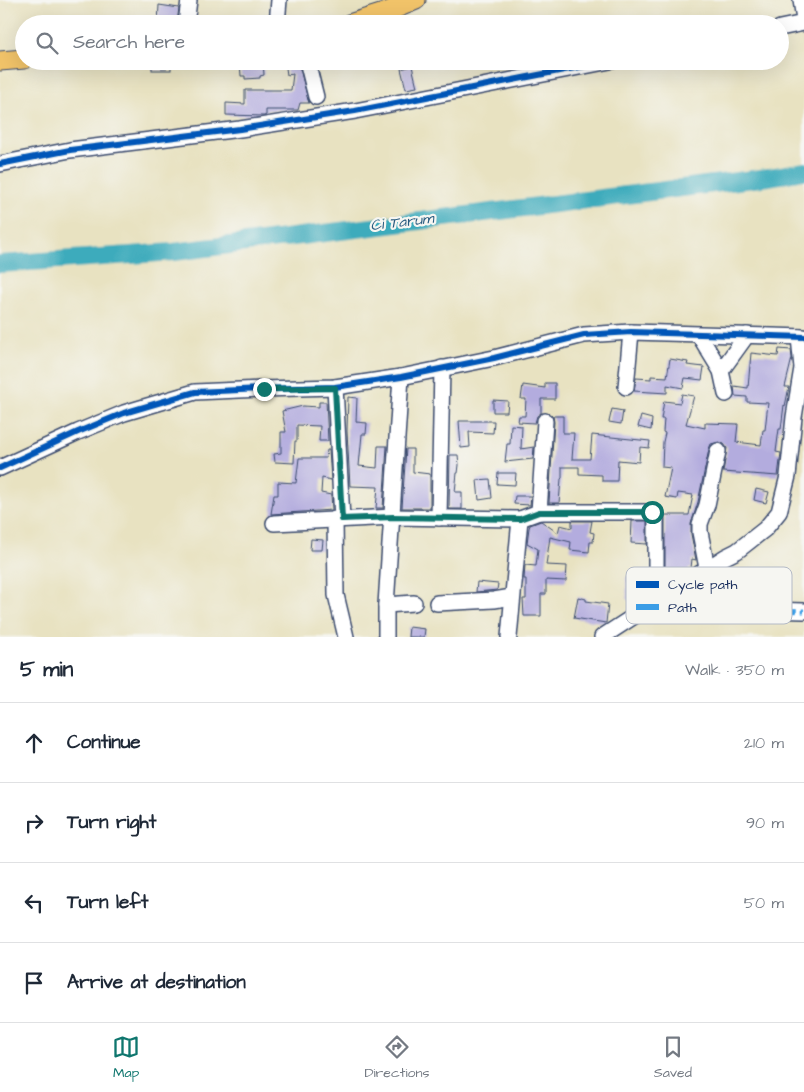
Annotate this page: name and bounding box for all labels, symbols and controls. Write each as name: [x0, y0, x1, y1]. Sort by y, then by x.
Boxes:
search box: [15, 15, 789, 70]
icon: search: [33, 29, 61, 57]
text: Search here: [73, 29, 185, 56]
water label: Ci Tarum: [369, 208, 436, 236]
route end: [253, 378, 276, 401]
route start: [641, 501, 664, 524]
legend: [626, 567, 792, 624]
text: Cycle path: [668, 575, 737, 595]
text: Path: [668, 598, 697, 618]
text: 5 min: [20, 655, 73, 684]
text: Walk · 350 m: [685, 659, 784, 681]
icon: ahead: [20, 729, 48, 757]
text: Continue: [67, 729, 141, 756]
text: 210 m: [744, 732, 784, 754]
icon: right: [20, 809, 48, 837]
text: Turn right: [67, 809, 156, 836]
text: 90 m: [746, 812, 784, 834]
icon: left: [20, 889, 48, 917]
text: Turn left: [67, 889, 148, 916]
text: 50 m: [744, 892, 784, 914]
icon: arrive: [20, 969, 48, 997]
text: Arrive at destination: [67, 969, 246, 996]
tab: Map: [112, 1033, 140, 1083]
tab: Directions: [364, 1033, 429, 1083]
tab: Saved: [654, 1033, 692, 1083]

